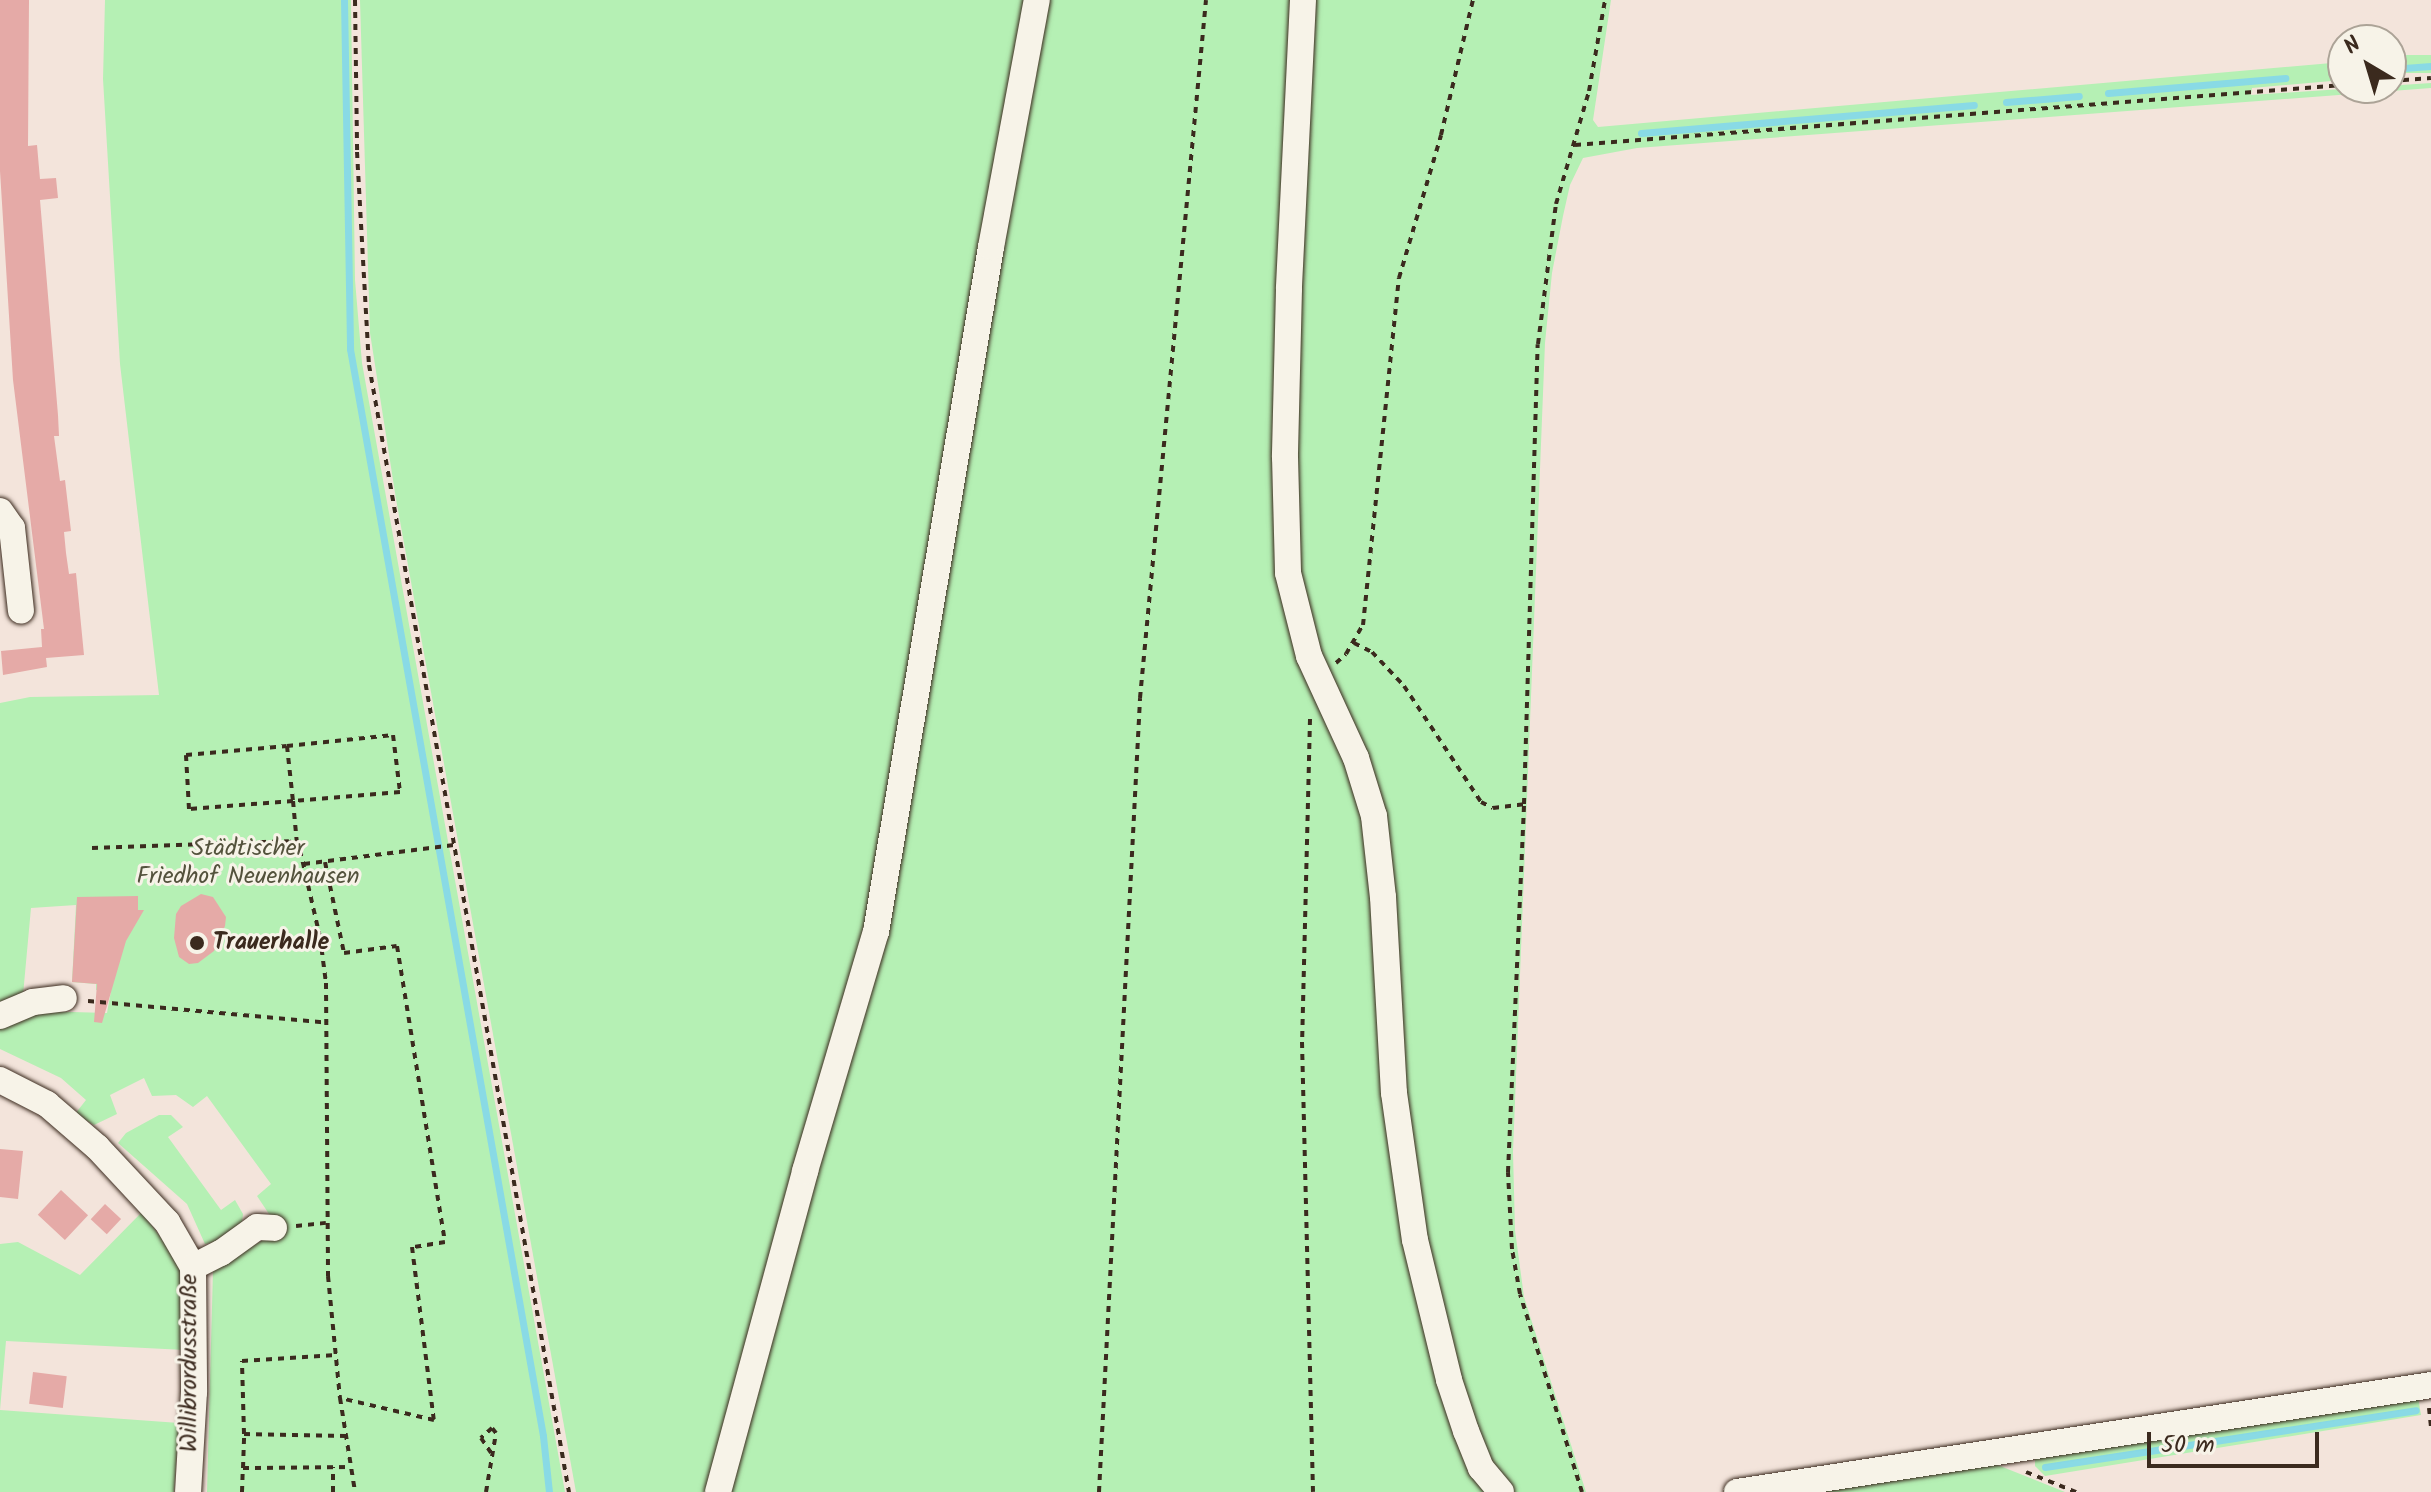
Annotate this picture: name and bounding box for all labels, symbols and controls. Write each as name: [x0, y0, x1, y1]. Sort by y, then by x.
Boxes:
north arrow: [2327, 24, 2407, 104]
text: N: [2337, 28, 2369, 64]
park label: Städtischer Friedhof Neuenhausen: [136, 835, 360, 891]
place label: Trauerhalle: [213, 929, 329, 957]
marker: Trauerhalle: [188, 934, 206, 952]
street label: Willibrordusstraße: [176, 1274, 204, 1452]
scale bar: [2151, 1416, 2323, 1466]
text: 50 m: [2161, 1426, 2215, 1465]

